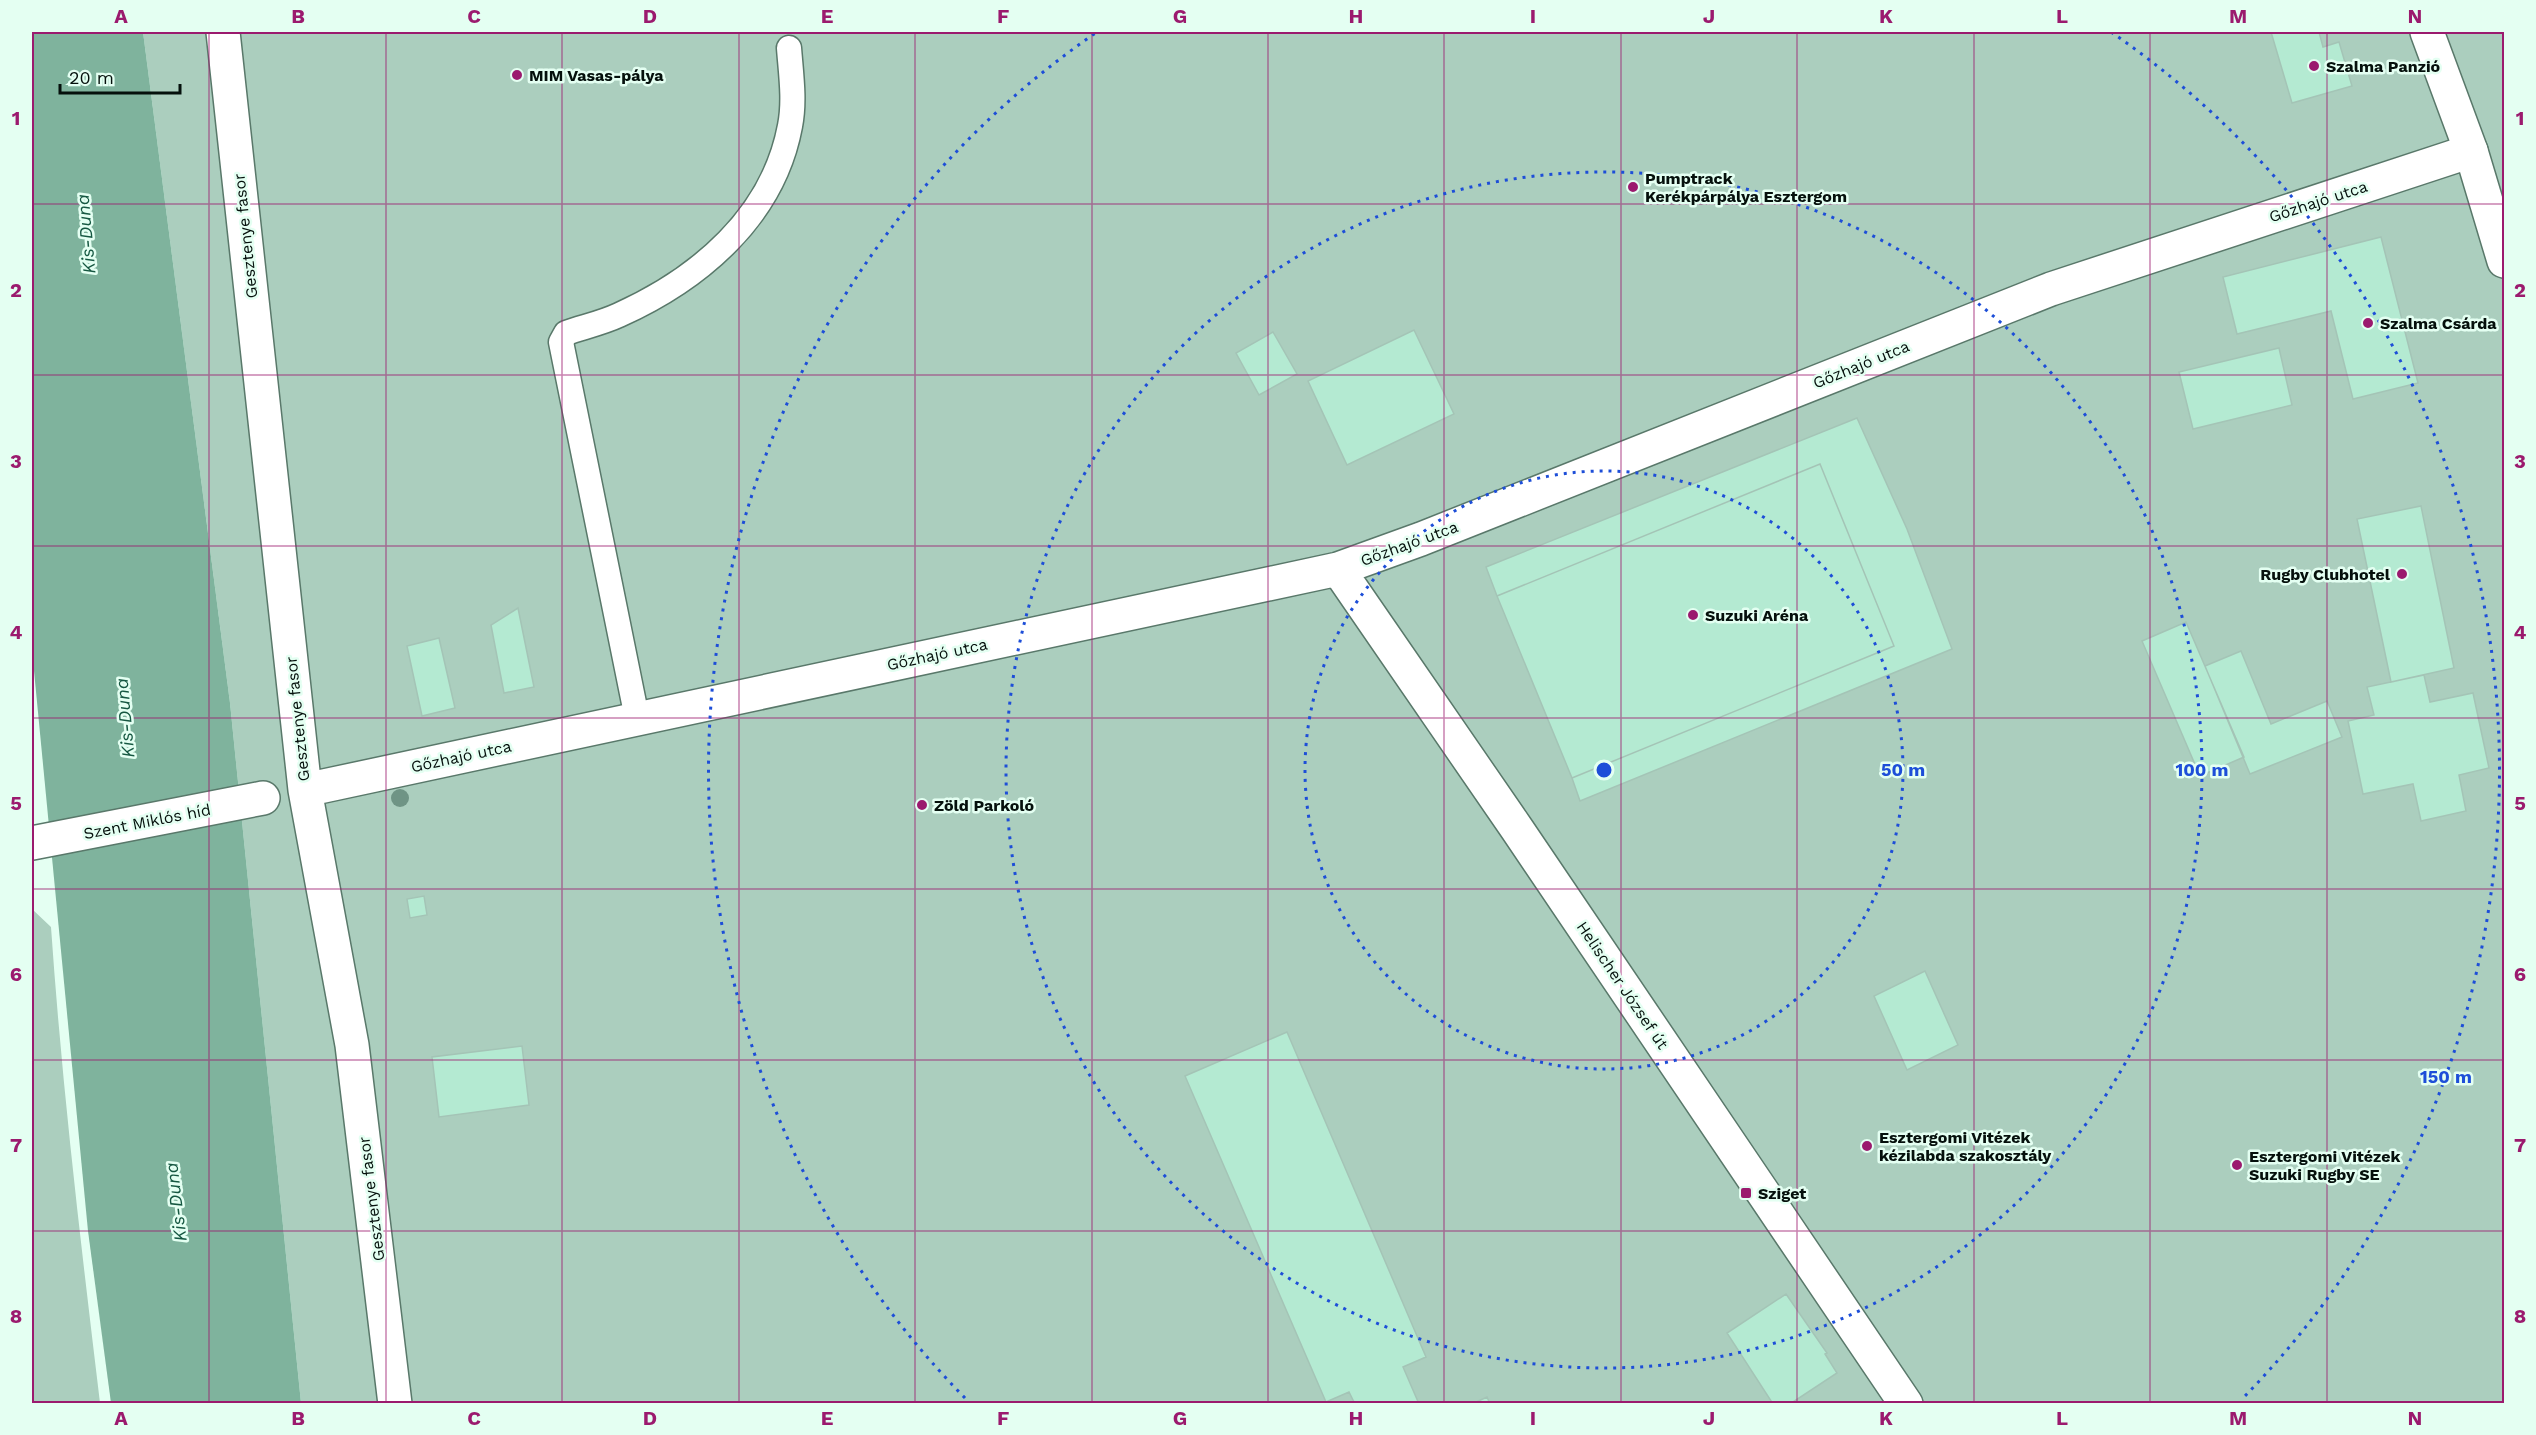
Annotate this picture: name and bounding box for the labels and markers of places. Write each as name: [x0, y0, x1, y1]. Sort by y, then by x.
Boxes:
place label: Szalma Panzió: [2326, 57, 2441, 76]
marker: Szalma Panzió: [2307, 59, 2321, 73]
place label: MIM Vasas-pálya: [529, 66, 664, 85]
marker: MIM Vasas-pálya: [510, 68, 524, 82]
place label: Pumptrack Kerékpárpálya Esztergom: [1645, 169, 1847, 206]
marker: Pumptrack Kerékpárpálya Esztergom: [1626, 180, 1640, 194]
place label: Szalma Csárda: [2380, 314, 2497, 333]
marker: Szalma Csárda: [2361, 316, 2375, 330]
place label: Rugby Clubhotel: [2260, 565, 2391, 584]
marker: Rugby Clubhotel: [2395, 567, 2409, 581]
place label: Suzuki Aréna: [1705, 606, 1809, 625]
marker: Suzuki Aréna: [1686, 608, 1700, 622]
centre of rings: [1594, 760, 1614, 780]
place label: Zöld Parkoló: [934, 796, 1035, 815]
marker: Zöld Parkoló: [915, 798, 929, 812]
place label: Esztergomi Vitézek kézilabda szakosztály: [1879, 1128, 2052, 1165]
marker: Esztergomi Vitézek kézilabda szakosztály: [1860, 1139, 1874, 1153]
place label: Esztergomi Vitézek Suzuki Rugby SE: [2249, 1147, 2401, 1184]
marker: Esztergomi Vitézek Suzuki Rugby SE: [2230, 1158, 2244, 1172]
place label: Sziget: [1758, 1184, 1806, 1203]
marker: Sziget: [1739, 1186, 1753, 1200]

